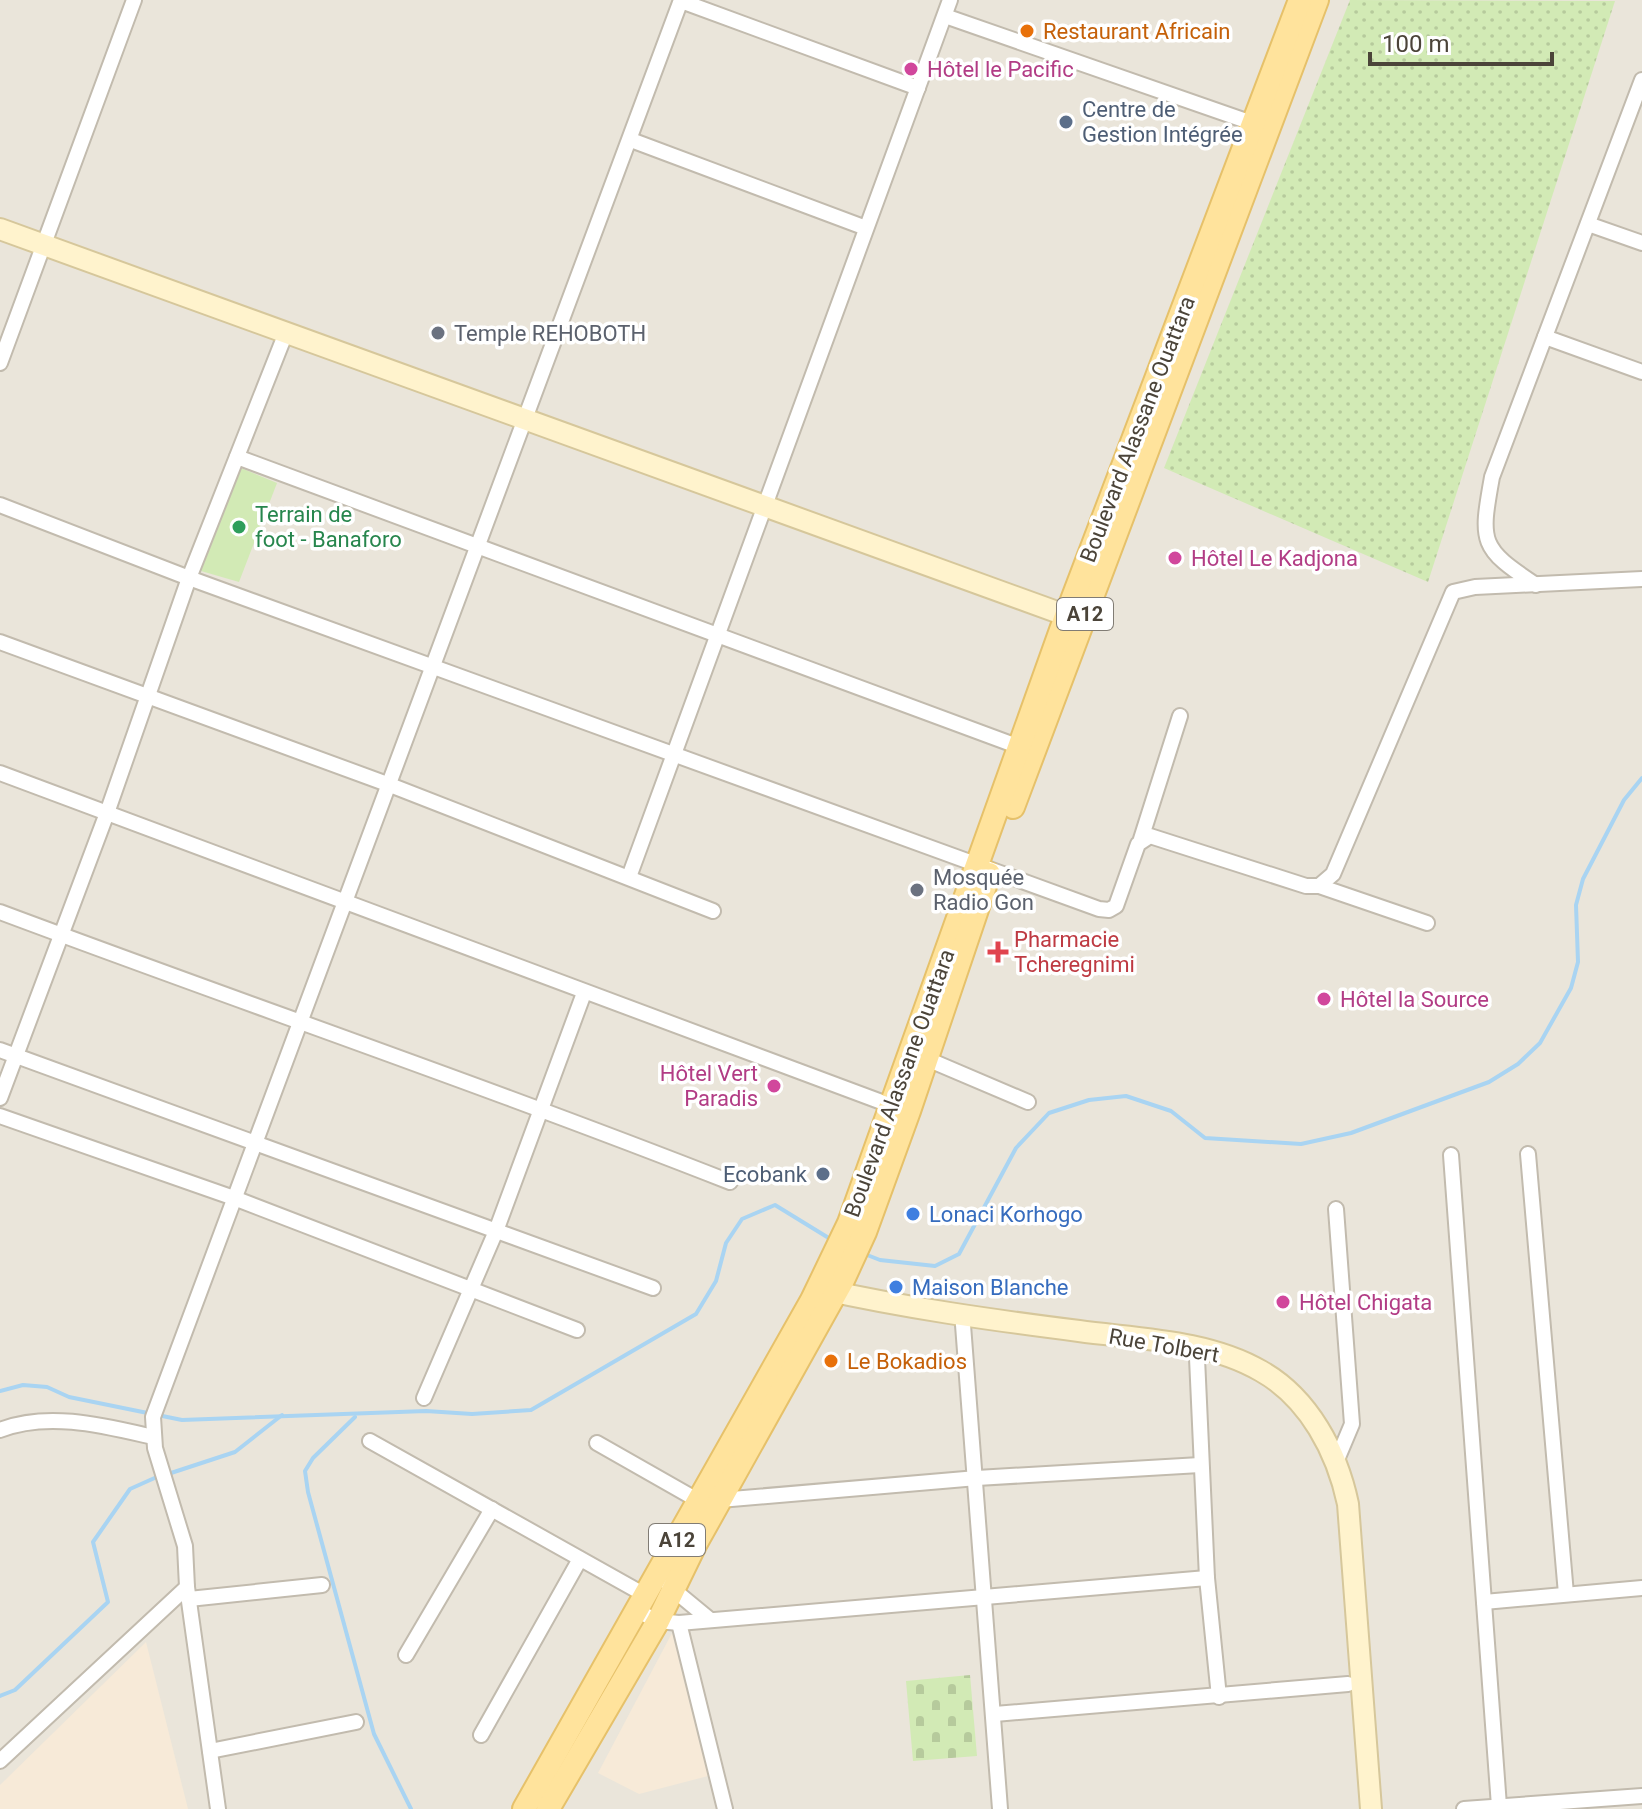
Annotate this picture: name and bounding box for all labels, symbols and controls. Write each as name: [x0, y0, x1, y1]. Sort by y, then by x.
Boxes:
scale bar: [1370, 16, 1552, 66]
place label: Restaurant Africain: [1043, 19, 1230, 44]
marker: Restaurant Africain: [1018, 22, 1036, 40]
text: 100 m: [1382, 30, 1449, 58]
place label: Hôtel le Pacific: [927, 57, 1074, 82]
marker: Hôtel le Pacific: [902, 60, 920, 78]
place label: Centre de Gestion Intégrée: [1082, 97, 1243, 147]
marker: Centre de Gestion Intégrée: [1057, 113, 1075, 131]
street label: Boulevard Alassane Ouattara: [1075, 293, 1200, 566]
place label: Temple REHOBOTH: [454, 321, 646, 346]
marker: Temple REHOBOTH: [429, 324, 447, 342]
place label: Terrain de foot - Banaforo: [255, 502, 402, 552]
marker: Terrain de foot - Banaforo: [230, 518, 248, 536]
place label: Hôtel Le Kadjona: [1191, 546, 1358, 571]
marker: Hôtel Le Kadjona: [1166, 549, 1184, 567]
road number: A12: [1057, 598, 1113, 630]
place label: Mosquée Radio Gon: [933, 865, 1034, 915]
marker: Mosquée Radio Gon: [908, 881, 926, 899]
place label: Pharmacie Tcheregnimi: [1014, 927, 1135, 977]
marker: Pharmacie Tcheregnimi: [989, 943, 1007, 961]
street label: Boulevard Alassane Ouattara: [839, 946, 960, 1220]
place label: Hôtel la Source: [1340, 987, 1489, 1012]
marker: Hôtel la Source: [1315, 990, 1333, 1008]
place label: Hôtel Vert Paradis: [660, 1061, 758, 1111]
marker: Hôtel Vert Paradis: [765, 1077, 783, 1095]
place label: Ecobank: [723, 1162, 808, 1187]
marker: Ecobank: [814, 1165, 832, 1183]
place label: Lonaci Korhogo: [929, 1202, 1083, 1227]
marker: Lonaci Korhogo: [904, 1205, 922, 1223]
place label: Maison Blanche: [912, 1275, 1069, 1300]
marker: Maison Blanche: [887, 1278, 905, 1296]
place label: Hôtel Chigata: [1299, 1290, 1432, 1315]
marker: Hôtel Chigata: [1274, 1293, 1292, 1311]
street label: Rue Tolbert: [1107, 1323, 1221, 1367]
place label: Le Bokadios: [847, 1349, 967, 1374]
marker: Le Bokadios: [822, 1352, 840, 1370]
road number: A12: [649, 1524, 705, 1556]

